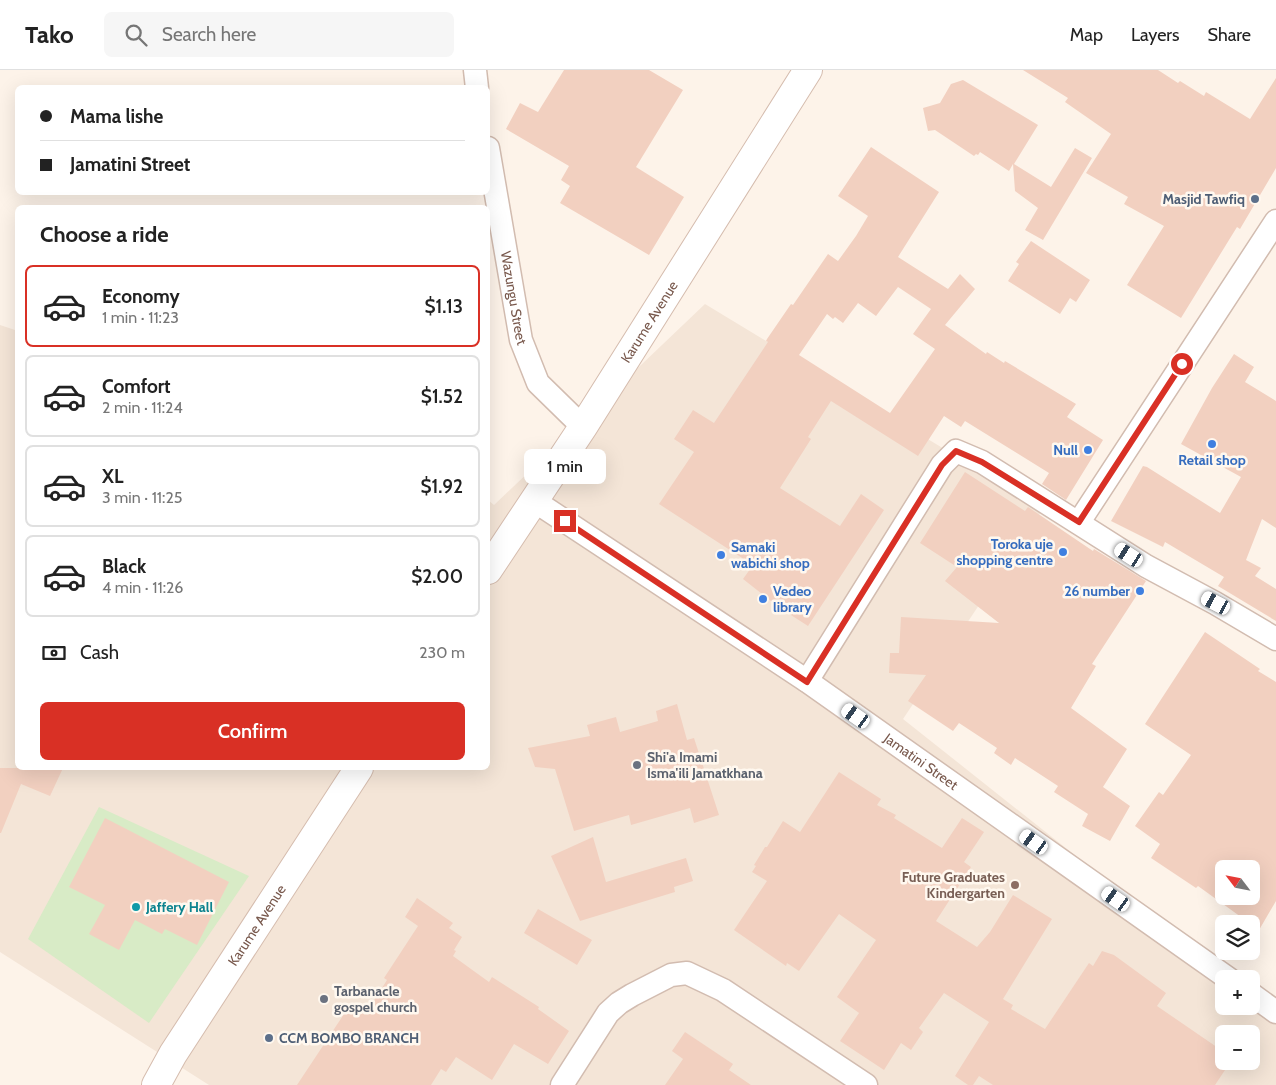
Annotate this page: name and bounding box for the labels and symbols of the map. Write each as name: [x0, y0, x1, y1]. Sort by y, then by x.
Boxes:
place label: Masjid Tawfiq: [1162, 190, 1245, 208]
marker: Masjid Tawfiq: [1249, 193, 1261, 205]
street label: Wazungu Street: [497, 250, 531, 348]
street label: Karume Avenue: [617, 277, 682, 366]
route start: [1171, 353, 1193, 375]
marker: Retail shop: [1206, 438, 1218, 450]
place label: Null: [1053, 441, 1078, 459]
marker: Null: [1082, 444, 1094, 456]
callout: 1 min: [524, 448, 606, 484]
place label: Retail shop: [1178, 451, 1246, 469]
route end: [554, 510, 576, 532]
place label: Toroka uje shopping centre: [956, 535, 1053, 569]
place label: Samaki wabichi shop: [731, 538, 810, 572]
car: [1112, 541, 1145, 569]
marker: Toroka uje shopping centre: [1057, 546, 1069, 558]
marker: Samaki wabichi shop: [715, 549, 727, 561]
place label: Vedeo library: [773, 582, 812, 616]
place label: 26 number: [1064, 582, 1130, 600]
marker: 26 number: [1134, 585, 1146, 597]
car: [1199, 589, 1232, 617]
marker: Vedeo library: [757, 593, 769, 605]
car: [839, 701, 872, 731]
street label: Jamatini Street: [880, 729, 962, 794]
place label: Shi'a Imami Isma'ili Jamatkhana: [647, 748, 763, 782]
marker: Shi'a Imami Isma'ili Jamatkhana: [631, 759, 643, 771]
car: [1017, 827, 1050, 857]
north arrow: [1215, 860, 1260, 905]
place label: Future Graduates Kindergarten: [902, 868, 1005, 902]
marker: Future Graduates Kindergarten: [1009, 879, 1021, 891]
street label: Karume Avenue: [224, 881, 290, 969]
car: [1099, 884, 1132, 914]
place label: Jaffery Hall: [145, 898, 213, 916]
marker: Jaffery Hall: [130, 901, 142, 913]
place label: Tarbanacle gospel church: [334, 982, 417, 1016]
marker: Tarbanacle gospel church: [318, 993, 330, 1005]
place label: CCM BOMBO BRANCH: [279, 1029, 419, 1047]
marker: CCM BOMBO BRANCH: [263, 1032, 275, 1044]

